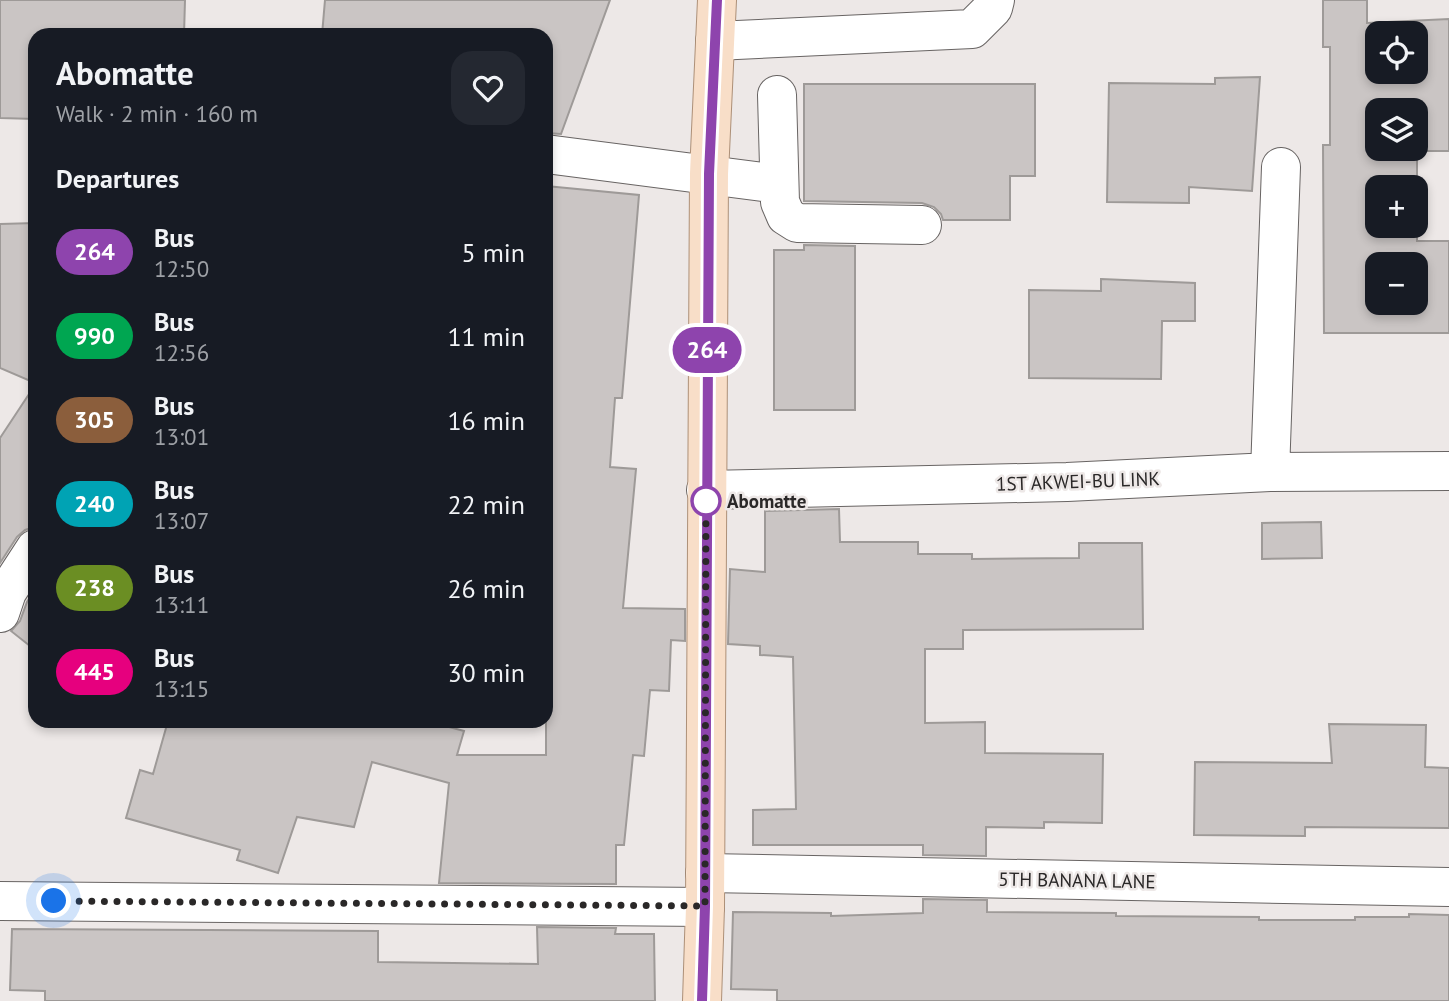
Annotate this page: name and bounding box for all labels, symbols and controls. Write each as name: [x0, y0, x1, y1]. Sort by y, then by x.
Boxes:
map controls: [1365, 21, 1428, 315]
button: locate: [1365, 21, 1428, 84]
text: Abomatte: [56, 51, 194, 94]
button: heart: [451, 51, 525, 125]
button: layers: [1365, 98, 1428, 161]
text: Walk · 2 min · 160 m: [56, 99, 258, 128]
text: Departures: [56, 162, 179, 195]
button: +: [1365, 175, 1428, 238]
text: Bus: [154, 221, 194, 254]
text: 264: [74, 236, 115, 267]
text: 5 min: [462, 236, 525, 269]
button: −: [1365, 252, 1428, 315]
text: 12:50: [154, 254, 209, 283]
text: Bus: [154, 305, 194, 338]
text: 990: [74, 320, 115, 351]
text: 11 min: [447, 320, 525, 353]
line badge: 264: [667, 327, 747, 373]
text: 264: [687, 334, 727, 365]
text: 12:56: [154, 338, 209, 367]
text: Bus: [154, 389, 194, 422]
text: 305: [74, 404, 115, 435]
text: 16 min: [447, 404, 525, 437]
text: 13:01: [154, 422, 209, 451]
street label: 1ST AKWEI-BU LINK: [996, 466, 1160, 496]
text: Bus: [154, 473, 194, 506]
marker: Abomatte: [691, 486, 721, 516]
text: 240: [74, 488, 115, 519]
text: 22 min: [447, 488, 525, 521]
place label: Abomatte: [727, 489, 806, 513]
text: 13:07: [154, 506, 209, 535]
text: Bus: [154, 557, 194, 590]
text: 238: [74, 572, 115, 603]
text: 26 min: [447, 572, 525, 605]
text: 13:11: [154, 590, 209, 619]
text: Bus: [154, 641, 194, 674]
text: 445: [74, 656, 115, 687]
text: 30 min: [447, 656, 525, 689]
text: 13:15: [154, 674, 209, 703]
street label: 5TH BANANA LANE: [998, 867, 1156, 893]
your location: [36, 883, 71, 918]

